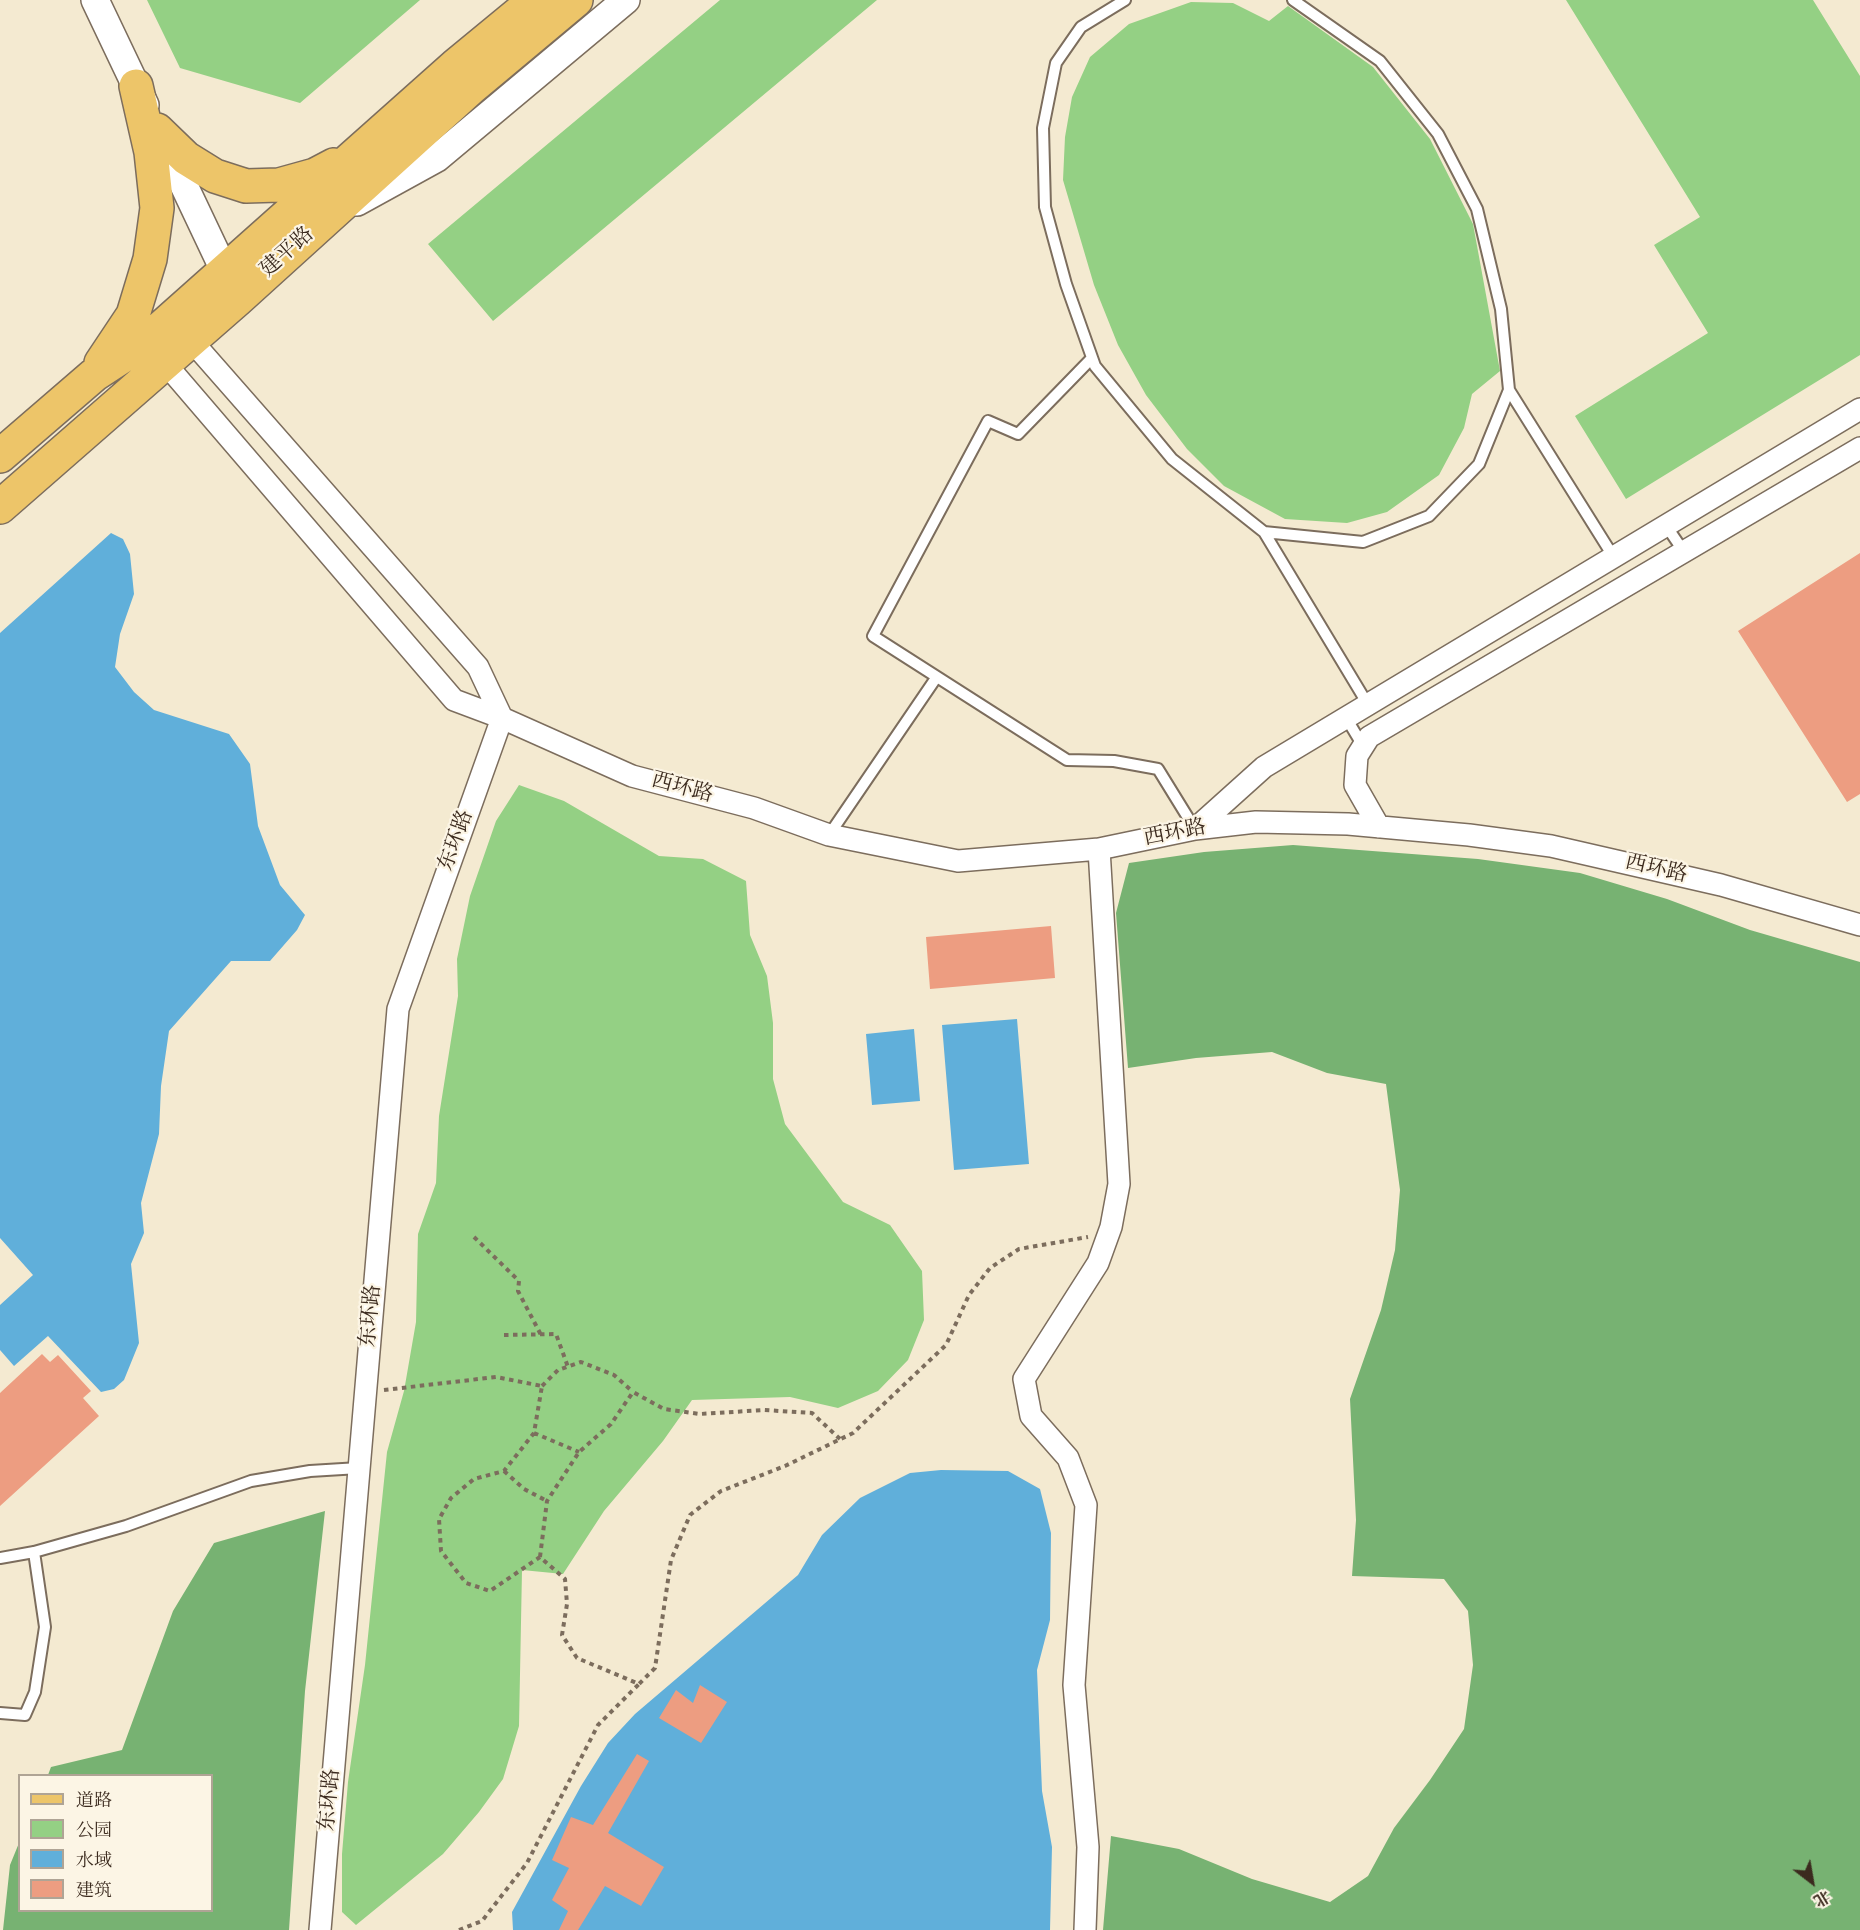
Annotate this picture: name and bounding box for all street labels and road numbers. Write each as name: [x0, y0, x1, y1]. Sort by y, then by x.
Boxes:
street label: 建平路: [256, 223, 320, 283]
street label: 西环路: [648, 769, 716, 809]
street label: 东环路: [434, 807, 480, 875]
street label: 西环路: [1142, 816, 1208, 852]
street label: 西环路: [1622, 851, 1690, 889]
street label: 东环路: [357, 1284, 387, 1348]
street label: 东环路: [316, 1768, 346, 1832]

